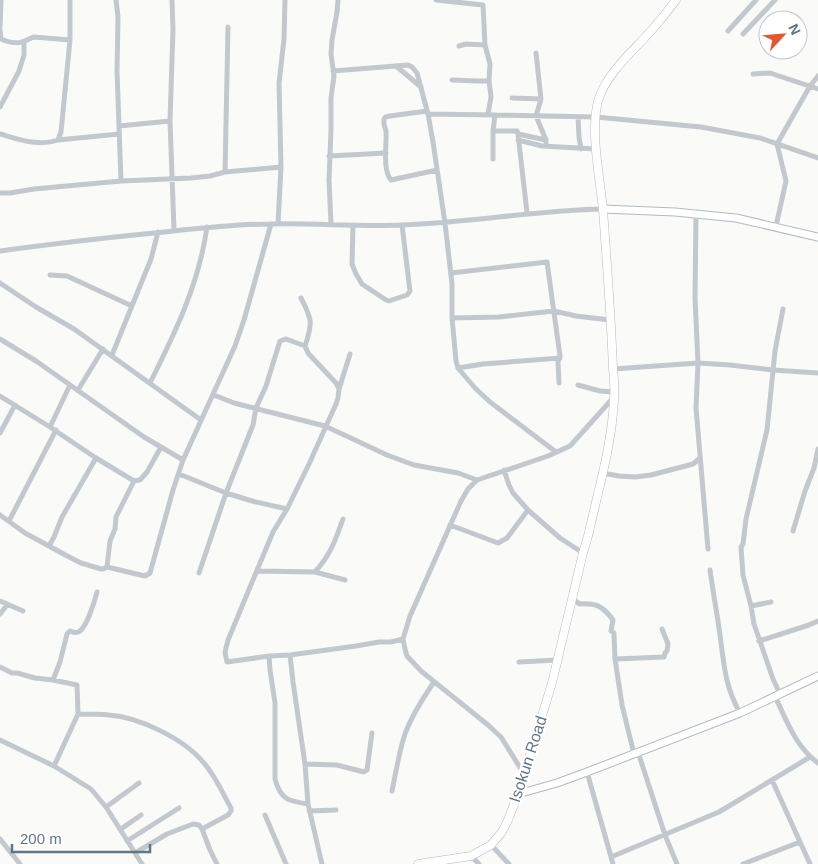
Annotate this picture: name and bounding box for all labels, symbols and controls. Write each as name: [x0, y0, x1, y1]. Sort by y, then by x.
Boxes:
north arrow: [758, 10, 808, 60]
text: N: [785, 21, 804, 37]
street label: Isokun Road: [506, 714, 550, 804]
scale bar: [12, 822, 150, 854]
text: 200 m: [20, 830, 62, 847]

